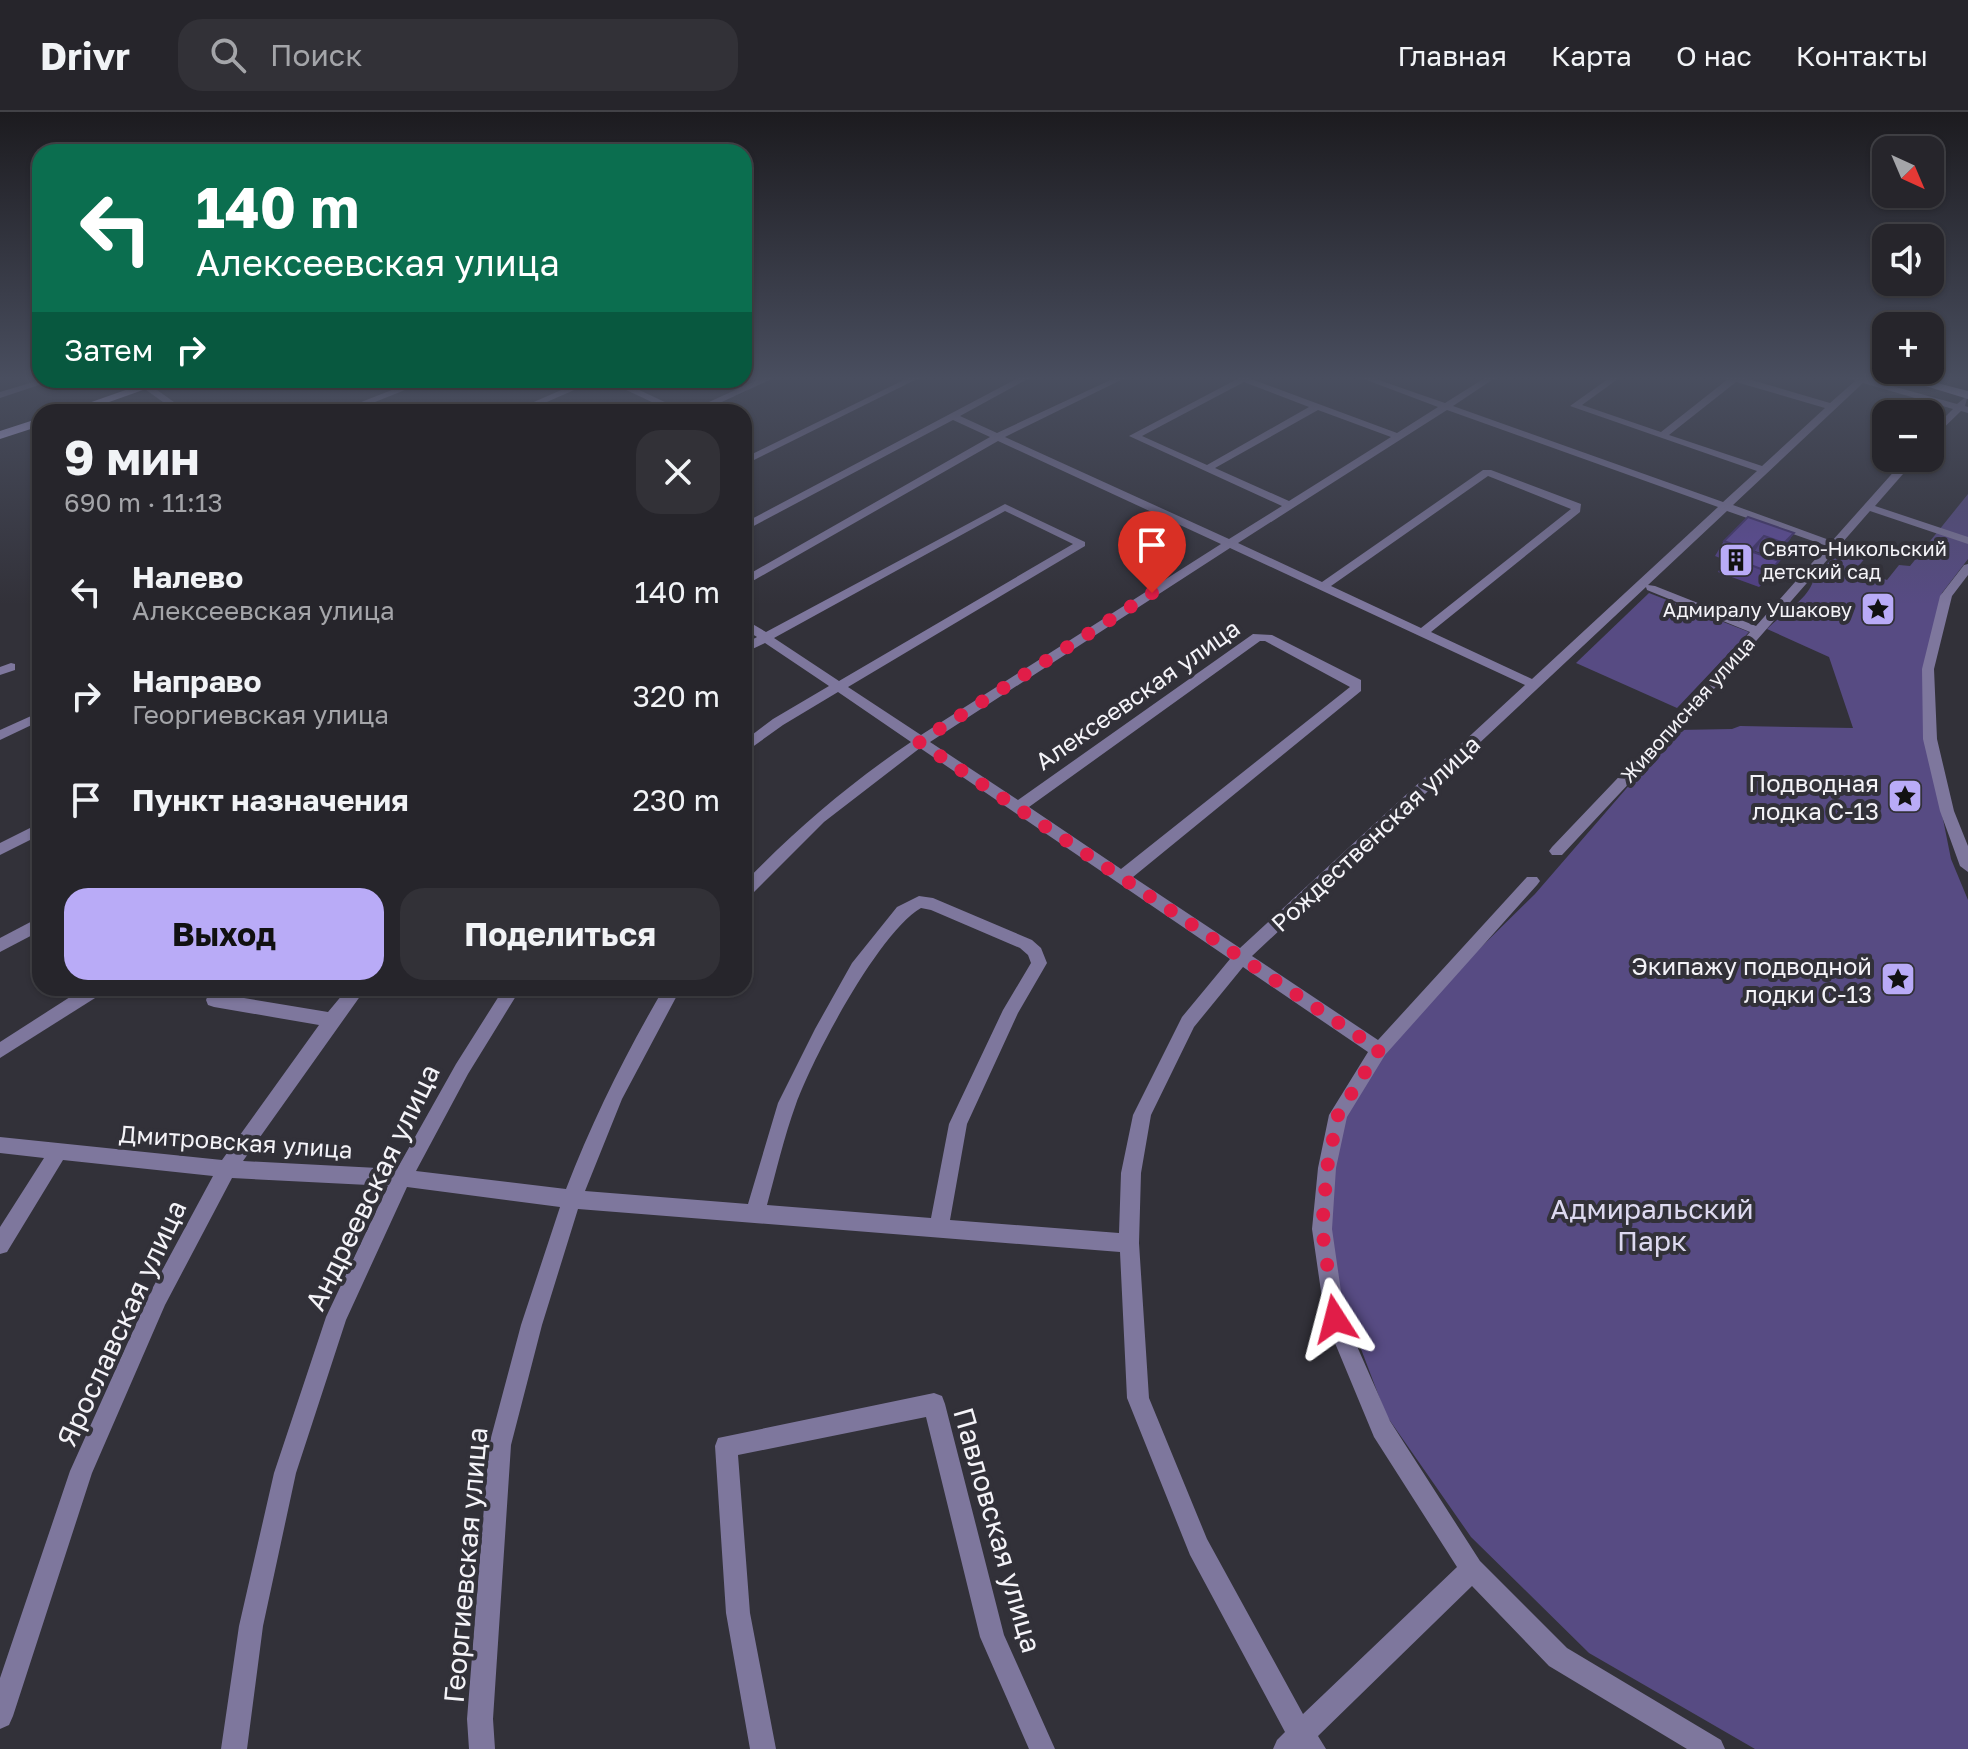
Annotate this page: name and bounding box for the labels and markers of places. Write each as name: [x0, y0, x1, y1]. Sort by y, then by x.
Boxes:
pin: [1118, 511, 1186, 593]
place label: Свято-Никольский детский сад: [1762, 536, 1947, 583]
building icon: Свято-Никольский детский сад: [1717, 541, 1755, 579]
place icon: Адмиралу Ушакову: [1859, 590, 1897, 628]
place label: Адмиралу Ушакову: [1663, 597, 1852, 621]
place label: Подводная лодка С-13: [1748, 768, 1879, 825]
place icon: Подводная лодка С-13: [1886, 777, 1924, 815]
place label: Экипажу подводной лодки С-13: [1631, 951, 1872, 1008]
place icon: Экипажу подводной лодки С-13: [1879, 960, 1917, 998]

